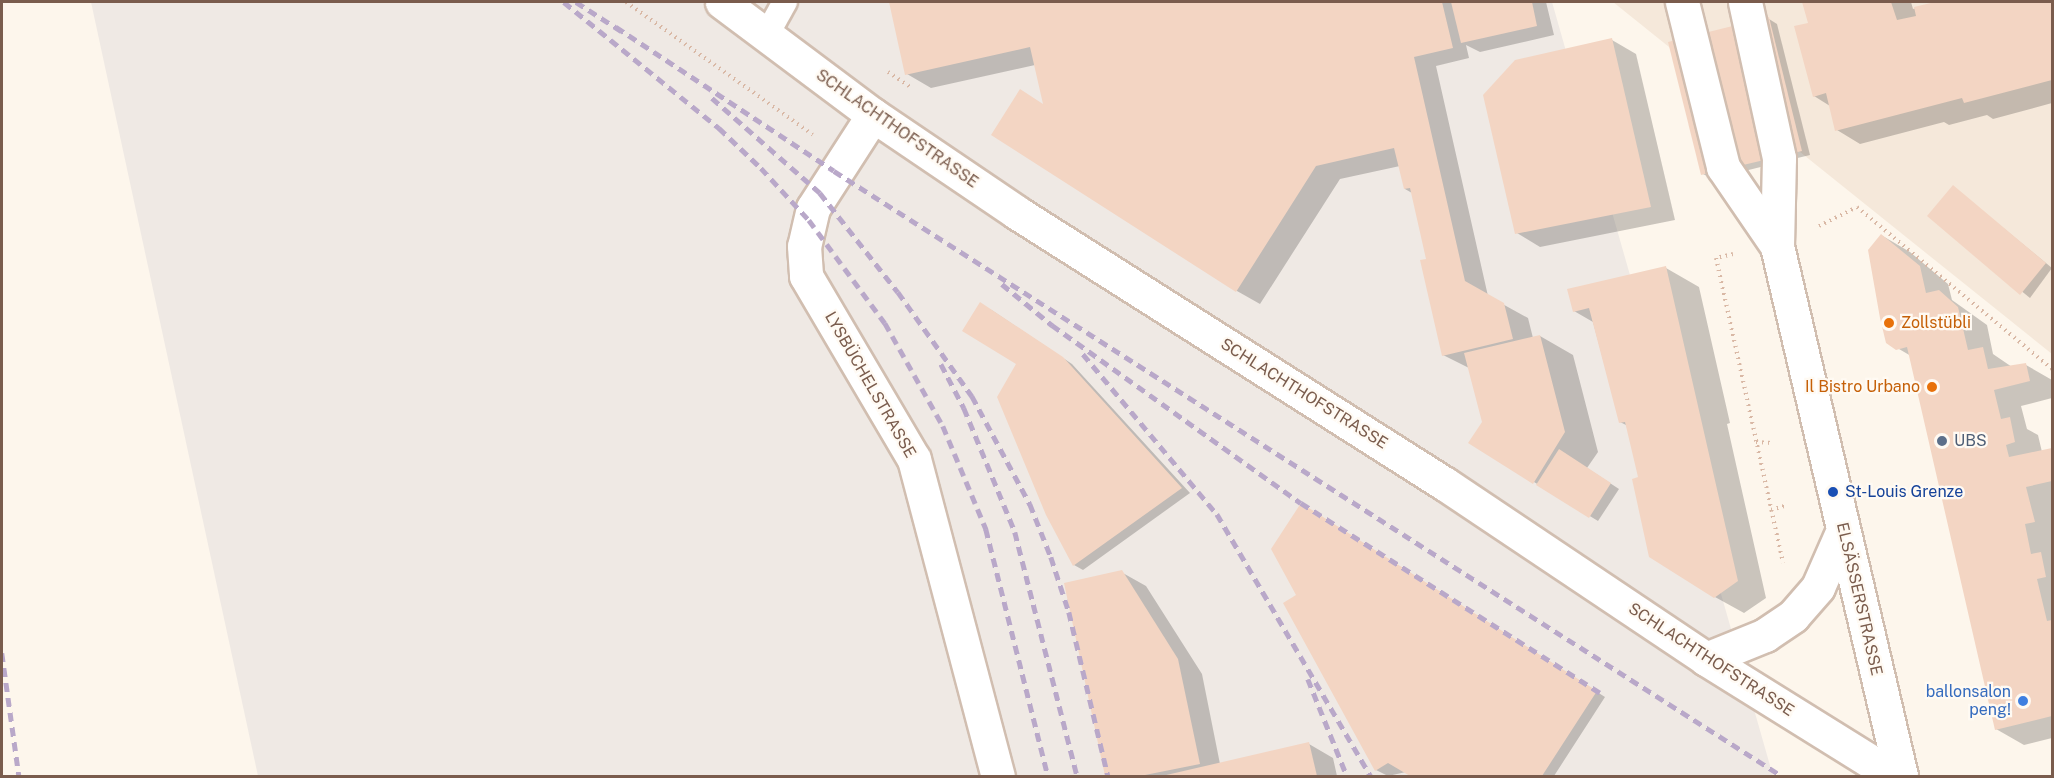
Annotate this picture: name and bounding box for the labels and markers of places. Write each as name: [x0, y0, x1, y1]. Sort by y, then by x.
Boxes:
place label: Zollstübli: [1901, 313, 1971, 333]
marker: Zollstübli: [1882, 316, 1896, 330]
place label: Il Bistro Urbano: [1805, 377, 1920, 397]
marker: Il Bistro Urbano: [1925, 380, 1939, 394]
place label: UBS: [1954, 431, 1987, 451]
marker: UBS: [1935, 434, 1949, 448]
place label: St-Louis Grenze: [1845, 482, 1963, 502]
marker: St-Louis Grenze: [1826, 485, 1840, 499]
place label: ballonsalon peng!: [1926, 682, 2011, 720]
marker: ballonsalon peng!: [2016, 694, 2030, 708]

